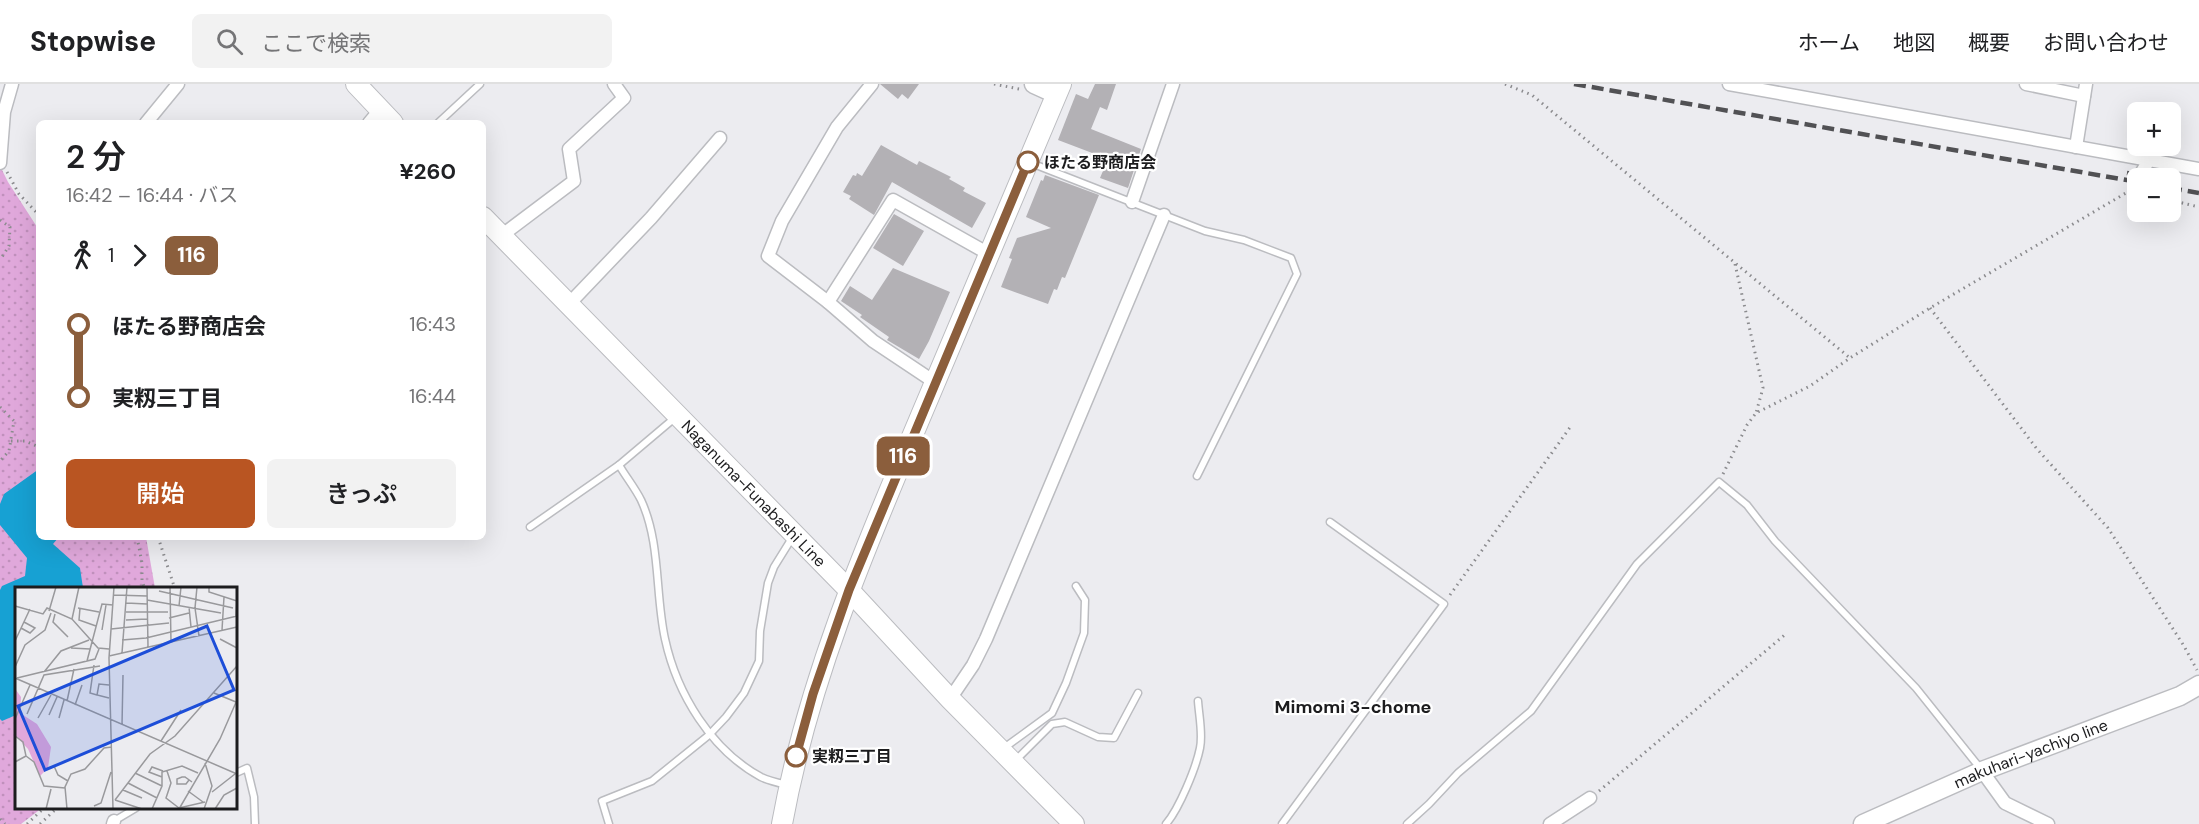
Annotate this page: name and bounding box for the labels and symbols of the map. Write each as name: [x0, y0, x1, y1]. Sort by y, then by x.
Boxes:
marker: ほたる野商店会: [1017, 151, 1039, 173]
place label: ほたる野商店会: [1044, 152, 1156, 173]
street label: Naganuma-Funabashi Line: [677, 415, 831, 571]
line badge: 116: [868, 436, 938, 476]
inset map: [15, 587, 237, 809]
district label: Mimomi 3-chome: [1275, 695, 1432, 719]
street label: makuhari-yachiyo line: [1950, 714, 2111, 793]
marker: 実籾三丁目: [785, 745, 807, 767]
place label: 実籾三丁目: [812, 746, 892, 767]

